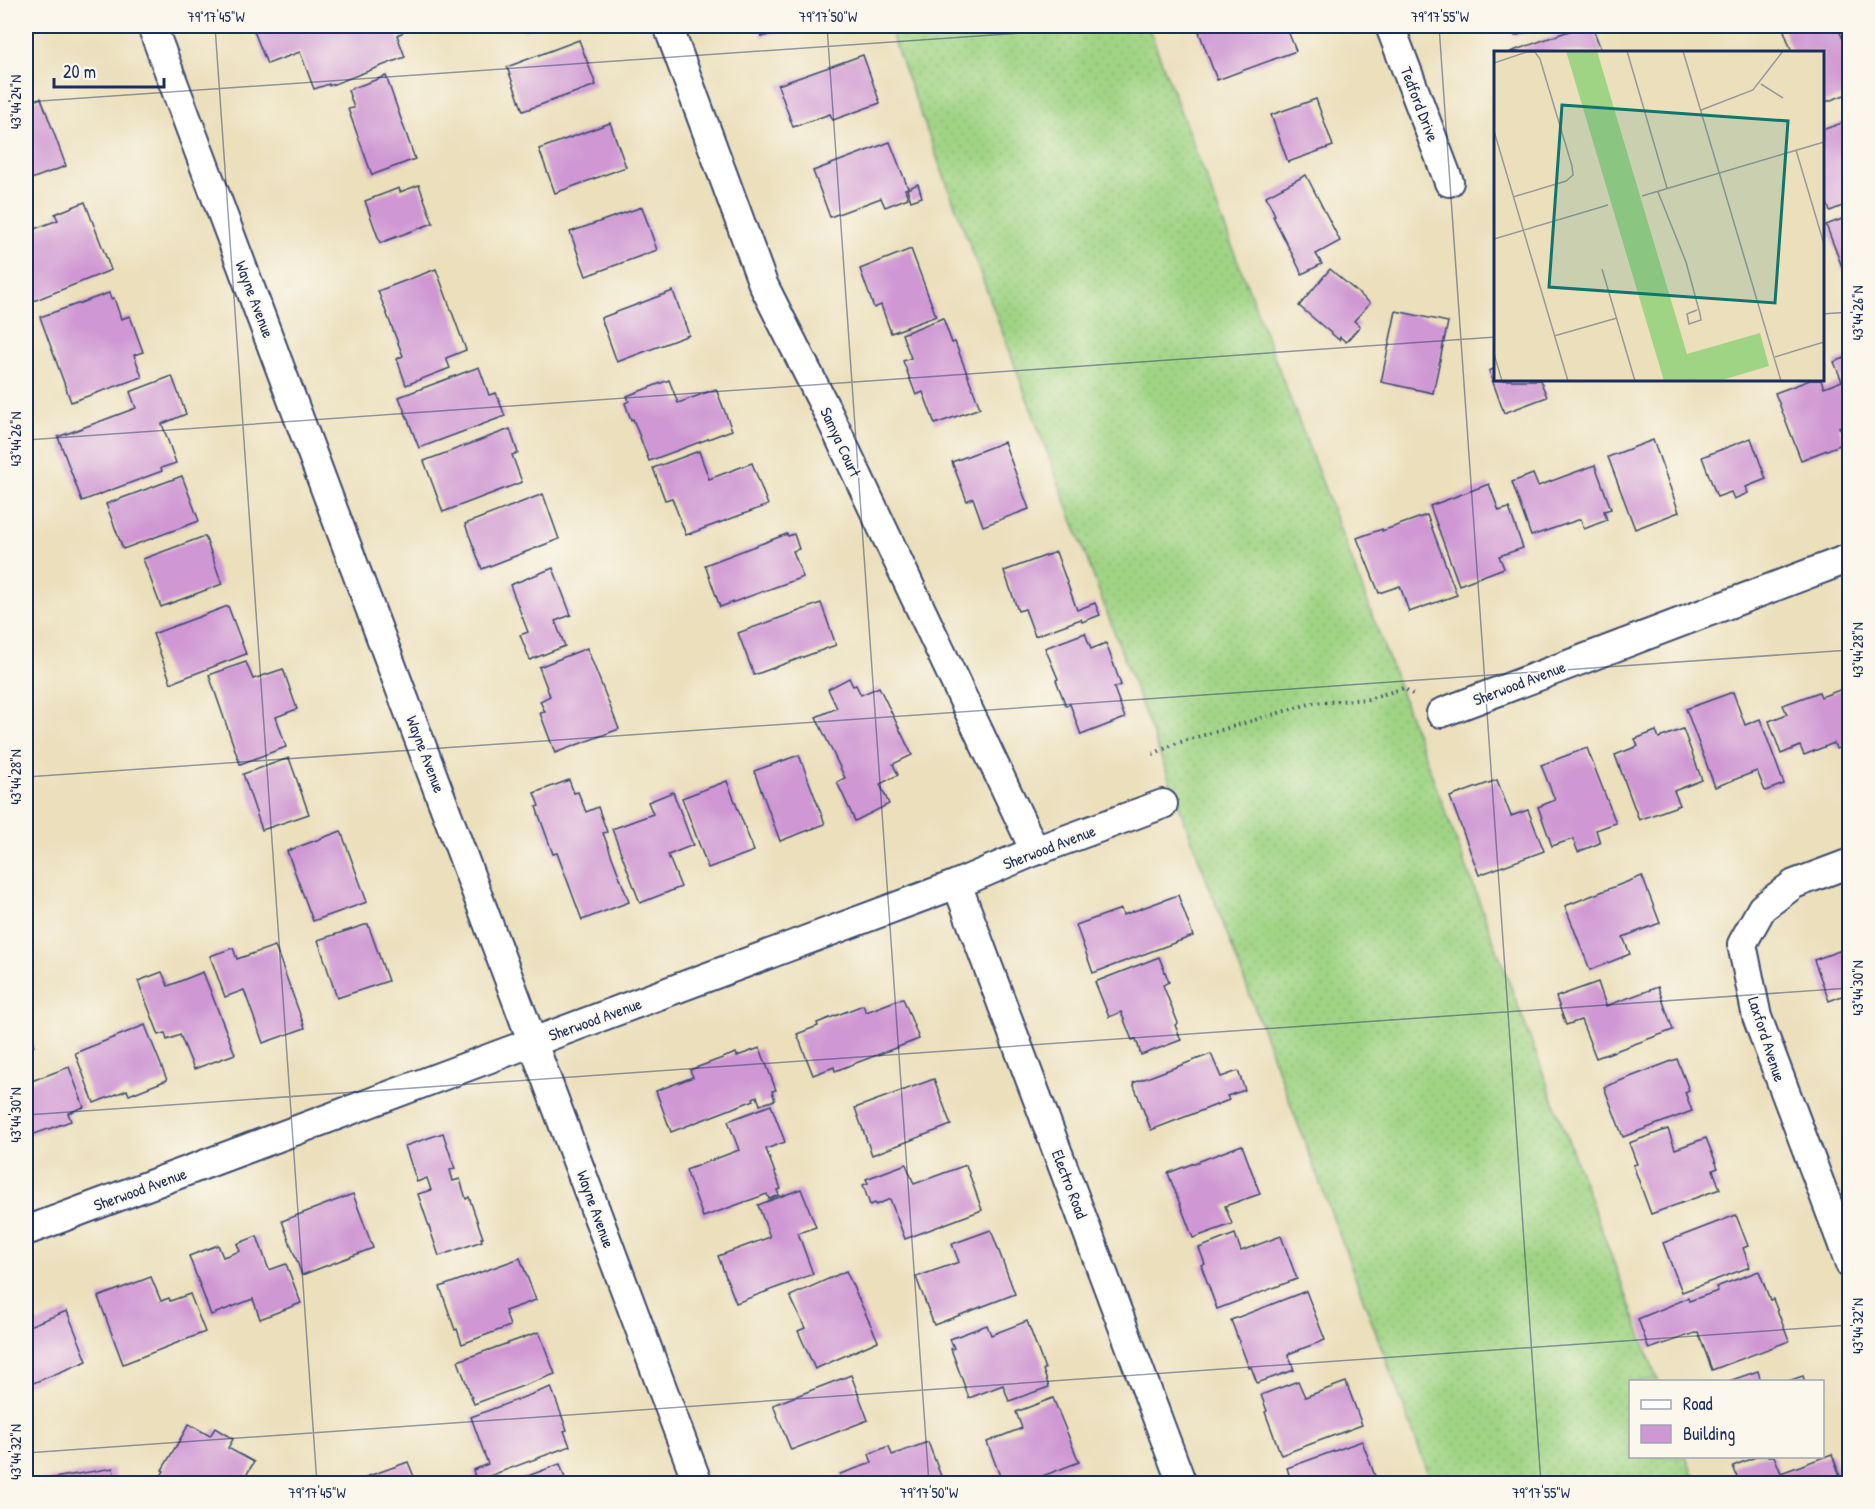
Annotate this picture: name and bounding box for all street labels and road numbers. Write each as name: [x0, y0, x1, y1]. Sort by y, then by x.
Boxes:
street label: Tedford Drive: [1396, 63, 1445, 145]
street label: Wayne Avenue: [230, 257, 280, 341]
street label: Samya Court: [815, 404, 867, 481]
street label: Sherwood Avenue: [1470, 655, 1569, 711]
street label: Wayne Avenue: [401, 712, 451, 796]
street label: Sherwood Avenue: [1000, 819, 1099, 875]
street label: Sherwood Avenue: [545, 992, 645, 1046]
street label: Laxford Avenue: [1743, 994, 1791, 1085]
street label: Electro Road: [1047, 1146, 1093, 1222]
street label: Sherwood Avenue: [90, 1162, 190, 1216]
street label: Wayne Avenue: [572, 1167, 620, 1251]

